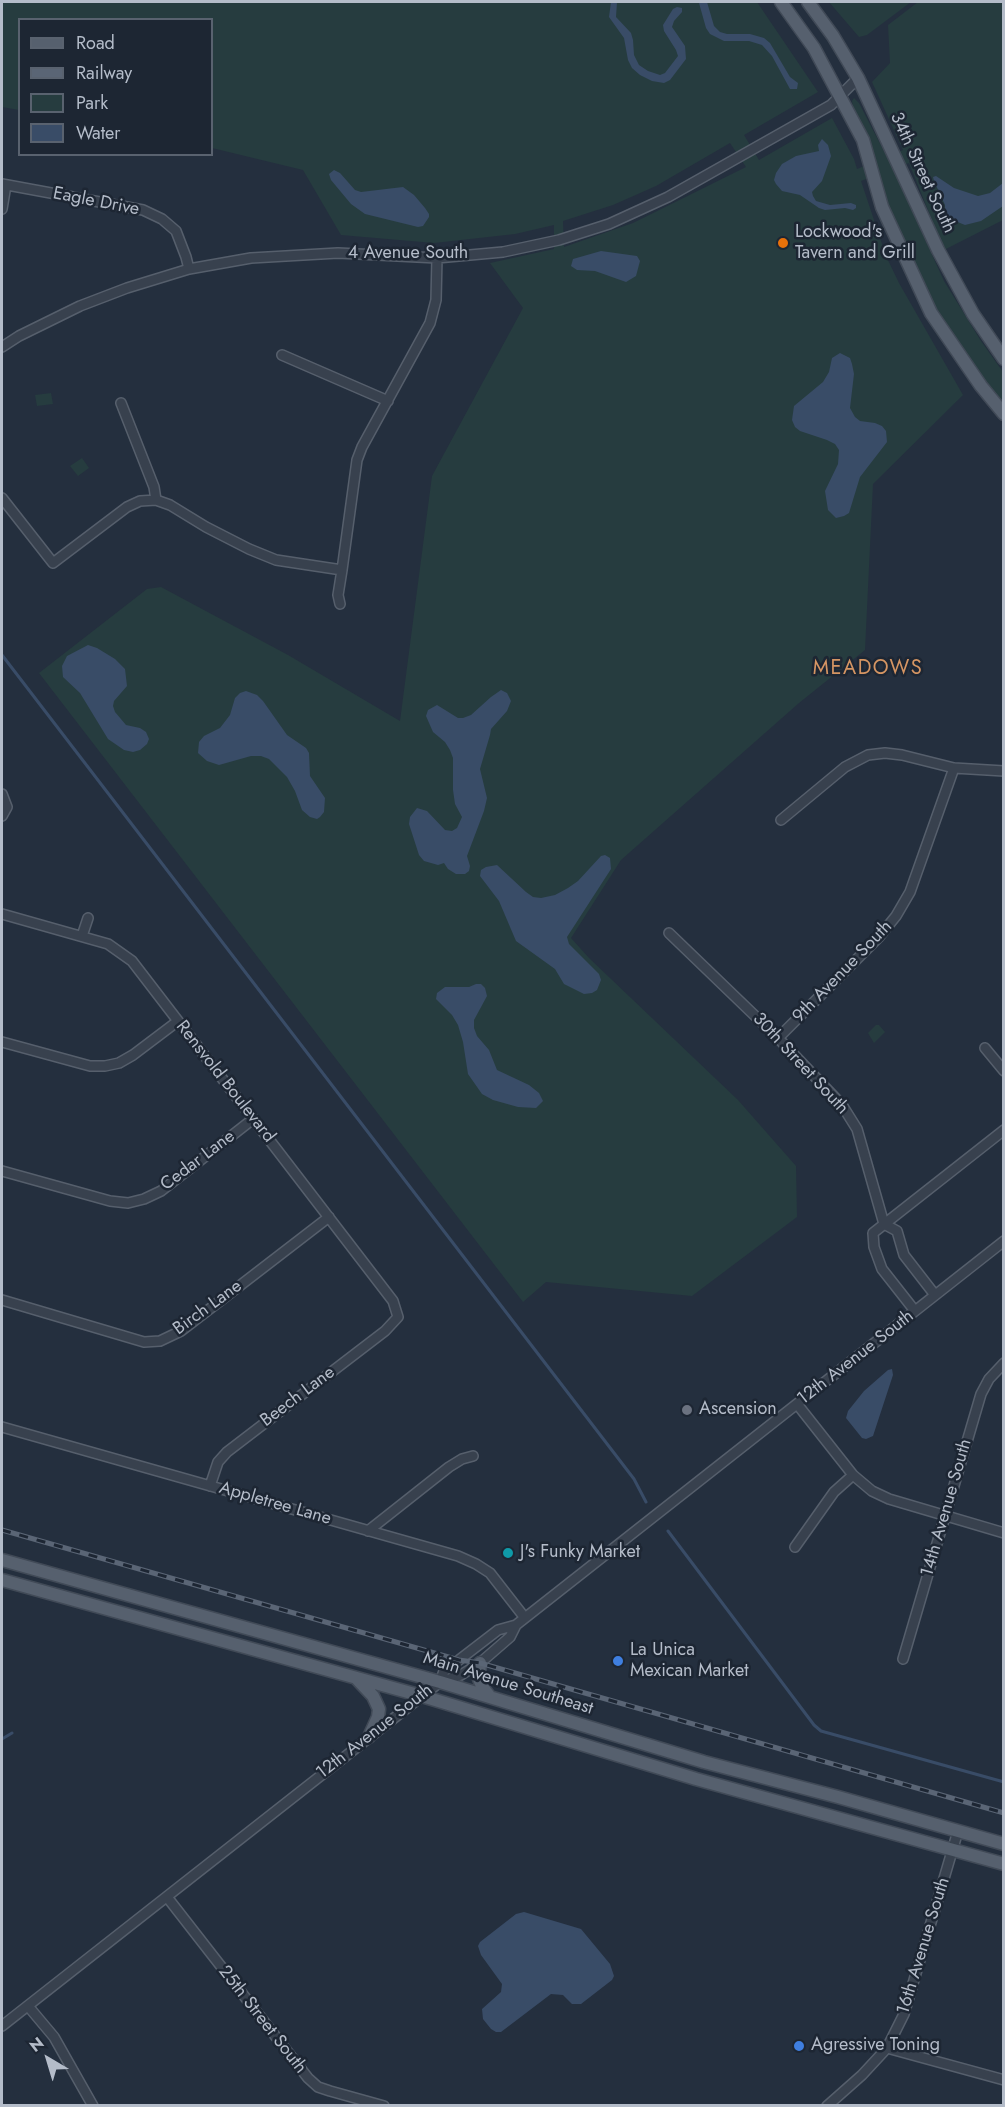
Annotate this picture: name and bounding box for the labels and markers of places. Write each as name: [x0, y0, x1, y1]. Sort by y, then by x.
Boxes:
place label: Lockwood's Tavern and Grill: [795, 222, 915, 264]
marker: Lockwood's Tavern and Grill: [776, 236, 790, 250]
place label: Ascension: [699, 1399, 777, 1421]
marker: Ascension: [680, 1403, 694, 1417]
place label: J's Funky Market: [520, 1542, 640, 1564]
marker: J's Funky Market: [501, 1546, 515, 1560]
place label: La Unica Mexican Market: [630, 1640, 749, 1682]
marker: La Unica Mexican Market: [611, 1654, 625, 1668]
place label: Agressive Toning: [811, 2035, 940, 2057]
marker: Agressive Toning: [792, 2039, 806, 2053]

